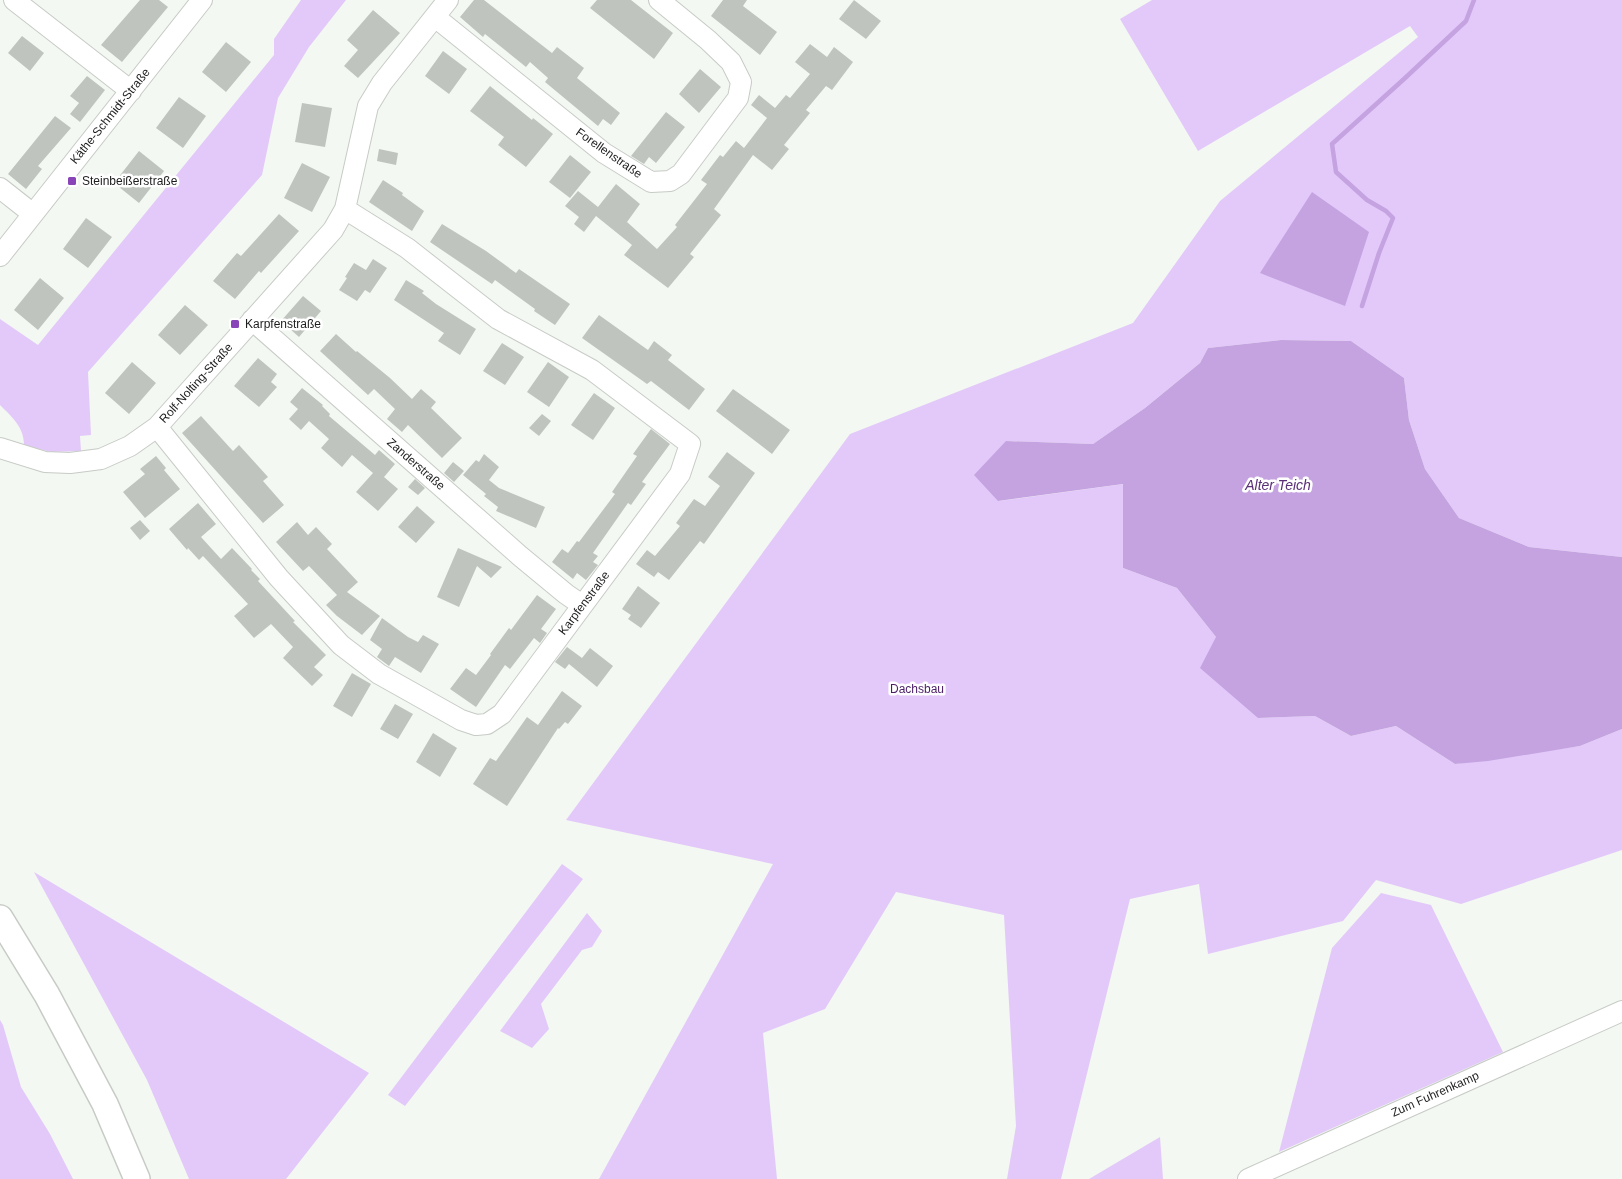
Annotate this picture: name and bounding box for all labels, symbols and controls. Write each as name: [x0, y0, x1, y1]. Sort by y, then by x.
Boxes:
street label: Käthe-Schmidt-Straße: [67, 65, 153, 167]
street label: Forellenstraße: [573, 125, 645, 181]
place label: Steinbeißerstraße: [82, 174, 178, 188]
marker: Steinbeißerstraße: [66, 175, 78, 187]
place label: Karpfenstraße: [245, 317, 321, 331]
marker: Karpfenstraße: [229, 318, 241, 330]
street label: Rolf-Nolting-Straße: [156, 340, 236, 426]
street label: Zanderstraße: [384, 435, 448, 493]
water label: Alter Teich: [1244, 477, 1311, 493]
street label: Karpfenstraße: [556, 568, 613, 638]
park label: Dachsbau: [890, 682, 944, 696]
street label: Zum Fuhrenkamp: [1389, 1068, 1481, 1120]

